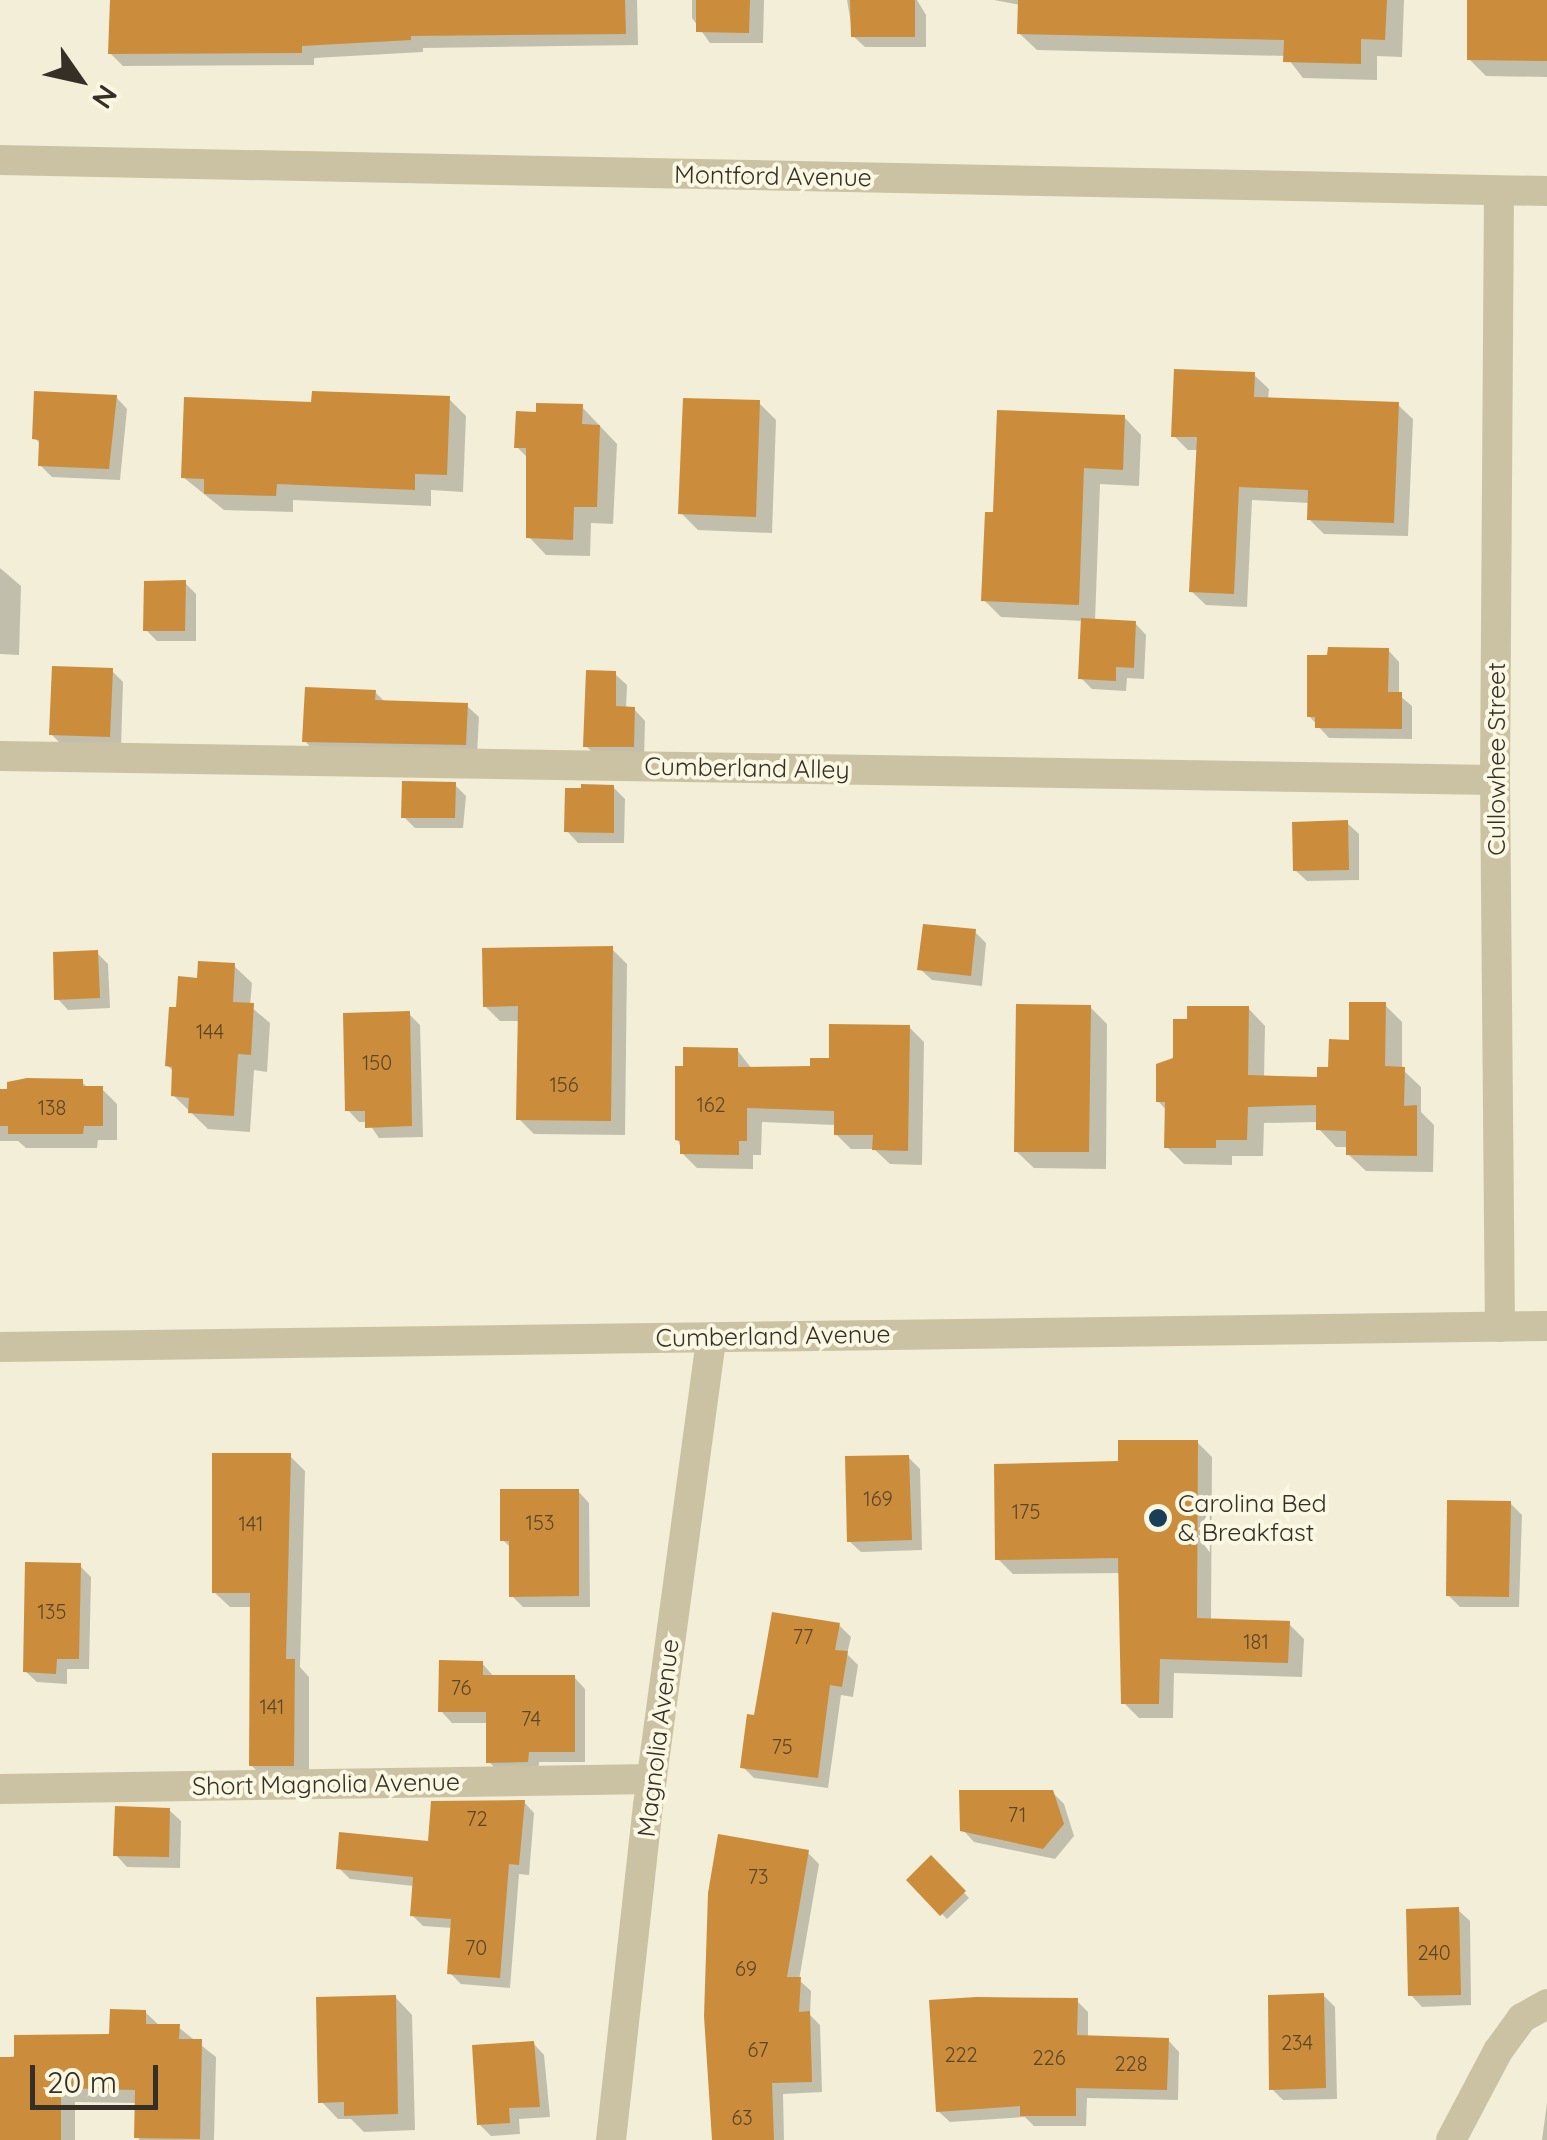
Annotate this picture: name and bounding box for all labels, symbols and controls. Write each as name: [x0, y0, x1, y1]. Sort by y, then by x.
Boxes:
north arrow: [30, 30, 130, 130]
text: N: [85, 79, 126, 115]
street label: Montford Avenue: [674, 159, 872, 193]
street label: Cullowhee Street: [1481, 662, 1511, 856]
street label: Cumberland Alley: [644, 751, 850, 785]
house number: 144: [196, 1019, 224, 1043]
house number: 150: [362, 1050, 392, 1074]
house number: 156: [549, 1072, 579, 1096]
house number: 162: [696, 1092, 726, 1116]
house number: 138: [38, 1095, 66, 1119]
street label: Cumberland Avenue: [655, 1319, 891, 1353]
house number: 169: [863, 1486, 893, 1510]
place label: Carolina Bed & Breakfast: [1178, 1489, 1327, 1548]
house number: 175: [1012, 1499, 1040, 1523]
marker: Carolina Bed & Breakfast: [1147, 1507, 1169, 1529]
house number: 153: [526, 1510, 554, 1534]
house number: 141: [239, 1511, 263, 1535]
house number: 135: [38, 1599, 66, 1623]
house number: 77: [793, 1624, 813, 1648]
house number: 181: [1243, 1629, 1269, 1653]
street label: Magnolia Avenue: [631, 1637, 685, 1839]
house number: 76: [451, 1675, 471, 1699]
house number: 141: [260, 1694, 284, 1718]
house number: 74: [521, 1706, 541, 1730]
house number: 75: [771, 1734, 793, 1758]
street label: Short Magnolia Avenue: [192, 1767, 460, 1801]
house number: 71: [1008, 1802, 1026, 1826]
house number: 72: [466, 1806, 488, 1830]
house number: 73: [748, 1864, 768, 1888]
house number: 70: [465, 1935, 487, 1959]
house number: 240: [1417, 1940, 1451, 1964]
house number: 69: [735, 1956, 757, 1980]
house number: 234: [1281, 2030, 1313, 2054]
house number: 67: [747, 2037, 769, 2061]
house number: 222: [944, 2042, 978, 2066]
scale bar: [35, 2045, 162, 2107]
house number: 226: [1033, 2045, 1065, 2069]
house number: 228: [1115, 2051, 1147, 2075]
text: 20 m: [47, 2063, 117, 2101]
house number: 63: [731, 2105, 753, 2129]

